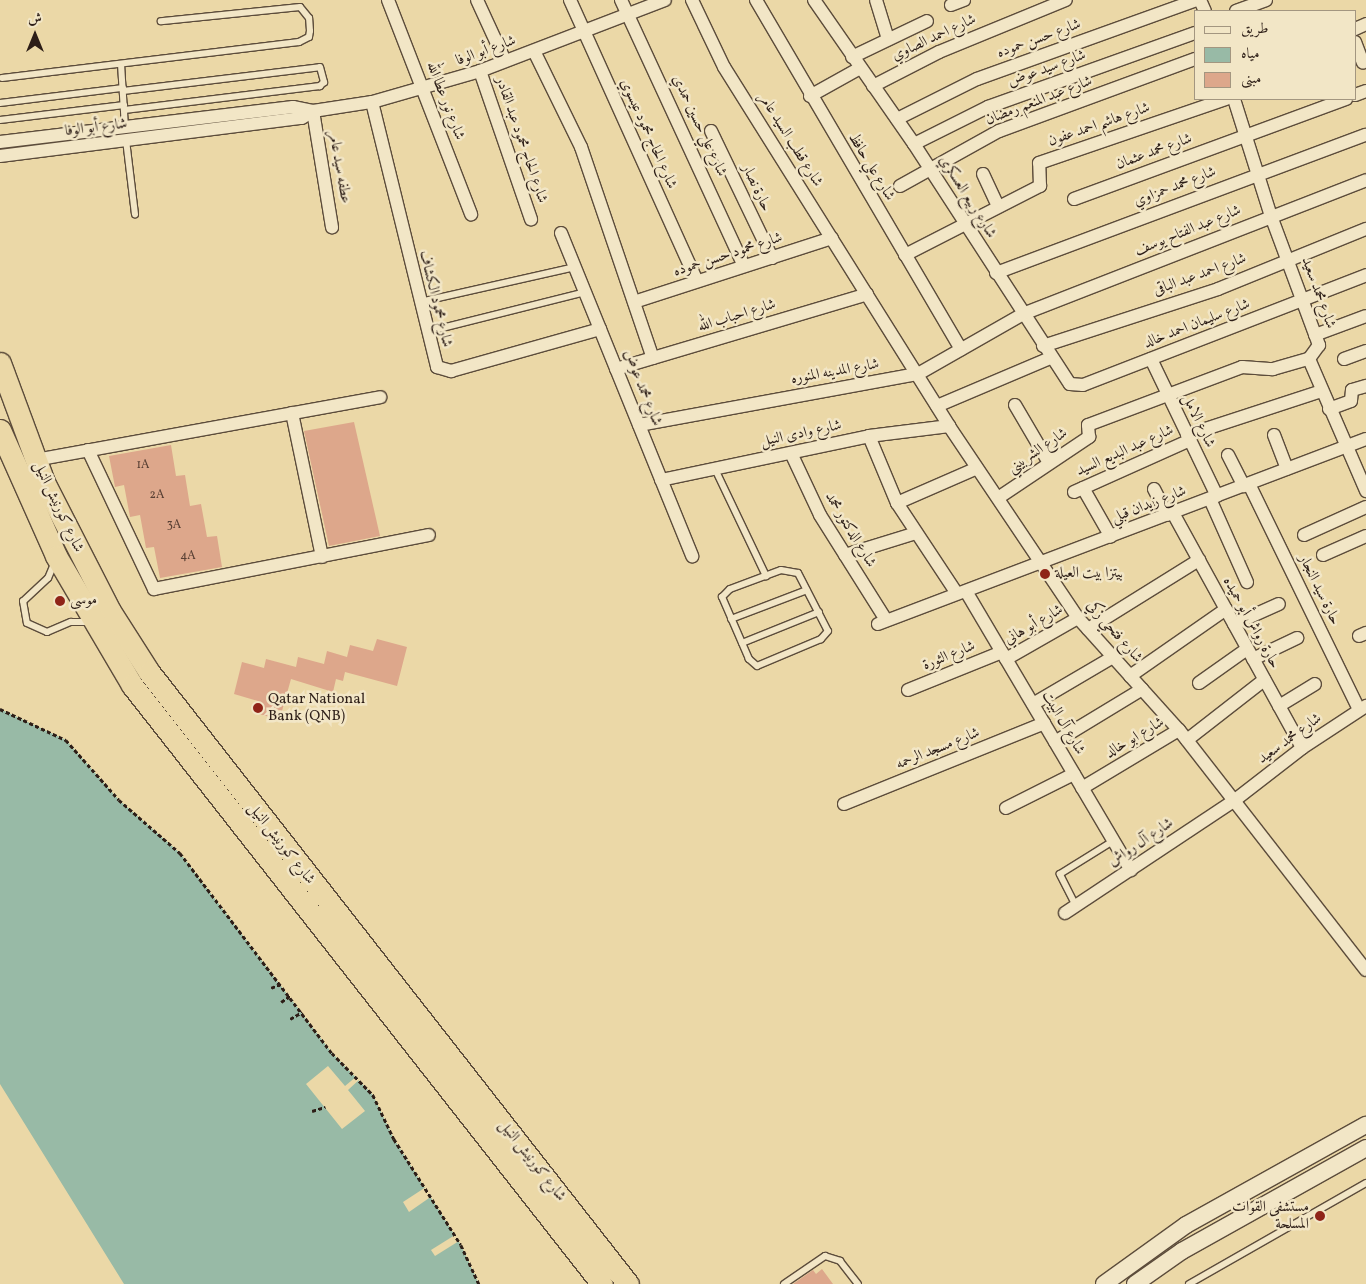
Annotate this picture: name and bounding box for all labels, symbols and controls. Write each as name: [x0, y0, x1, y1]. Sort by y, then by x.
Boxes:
north arrow: [10, 10, 60, 60]
text: ش: [28, 10, 42, 29]
legend: [1194, 10, 1356, 100]
street label: شارع احمد الصاوي: [889, 11, 979, 65]
street label: شارع حسن حموده: [995, 15, 1083, 63]
text: طريق: [1241, 19, 1268, 40]
street label: شارع أبو الوفا: [454, 32, 518, 70]
text: مياه: [1241, 44, 1259, 65]
street label: شارع سيد عوض: [1005, 47, 1089, 91]
street label: شارع نور عطا الله: [422, 59, 468, 143]
text: مبنى: [1241, 69, 1261, 90]
street label: شارع علي حسين حمدي: [668, 72, 730, 180]
street label: شارع عبد المنعم رمضان: [983, 72, 1095, 130]
street label: شارع الحاج محمود عبد القادر: [491, 74, 551, 206]
street label: شارع الحاج محمود عيسوي: [616, 76, 680, 192]
street label: شارع قطب السيد عامر: [754, 90, 826, 190]
street label: شارع هاشم احمد عفون: [1046, 99, 1152, 151]
street label: شارع أبو الوفا: [64, 115, 128, 141]
street label: عطفه سيد عامر: [324, 129, 354, 205]
street label: شارع علي حافظ: [844, 130, 898, 204]
street label: شارع محمد عثمان: [1113, 130, 1195, 174]
street label: شارع ربيع العسكري: [934, 152, 1000, 242]
street label: حارة نصار: [737, 161, 775, 215]
street label: شارع محمد حمزاوي: [1131, 163, 1219, 211]
street label: شارع عبد الفتاح يوسف: [1132, 201, 1244, 261]
street label: شارع محمود حسن حموده: [671, 229, 785, 281]
street label: شارع محمود الكشاف: [414, 249, 456, 349]
street label: شارع احمد عبد الباقى: [1151, 250, 1249, 300]
street label: شارع محمد سعيد: [1297, 255, 1339, 331]
street label: شارع سليمان احمد خالد: [1141, 295, 1253, 353]
street label: شارع احباب الله: [696, 296, 778, 336]
street label: شارع محمد عوض: [619, 347, 665, 429]
street label: شارع المدينه المنوره: [789, 355, 881, 389]
street label: شارع الامل: [1177, 391, 1219, 451]
street label: شارع وادى النيل: [759, 417, 843, 451]
street label: شارع عبد البديع السيد: [1073, 421, 1177, 481]
street label: شارع الشربيني: [1005, 424, 1071, 478]
street label: شارع كورنيش النيل: [29, 459, 87, 555]
house number: 1A: [136, 459, 150, 473]
street label: شارع زيدان قبلي: [1109, 482, 1189, 528]
house number: 2A: [150, 489, 164, 503]
street label: شارع الدكتور محمد: [821, 489, 879, 571]
house number: 3A: [167, 519, 181, 533]
house number: 4A: [180, 550, 196, 564]
street label: حارة سيد النجار: [1294, 552, 1344, 628]
place label: بيتزا بيت العيلة: [1055, 565, 1123, 583]
marker: بيتزا بيت العيلة: [1039, 568, 1051, 580]
street label: حارة رواش أبو حميده: [1218, 574, 1284, 672]
place label: موسى: [70, 592, 97, 610]
marker: موسى: [54, 595, 66, 607]
street label: شارع فتحي زكي: [1082, 597, 1146, 667]
street label: شارع أبو هاني: [1001, 601, 1067, 649]
street label: شارع الثورة: [920, 637, 978, 675]
street label: شارع آل البيت: [1038, 688, 1088, 758]
place label: Qatar National Bank (QNB): [268, 690, 365, 725]
marker: Qatar National Bank (QNB): [252, 702, 264, 714]
street label: شارع محمد سعيد: [1254, 710, 1326, 768]
street label: شارع ابو خالد: [1102, 713, 1168, 763]
street label: شارع مسجد الرحمه: [893, 724, 983, 774]
street label: شارع كورنيش النيل: [244, 800, 318, 888]
street label: شارع آل رواش: [1105, 815, 1177, 871]
street label: شارع كورنيش النيل: [495, 1117, 569, 1205]
place label: مستشفى القوات المسلحة: [1232, 1198, 1309, 1233]
marker: مستشفى القوات المسلحة: [1313, 1209, 1327, 1223]

